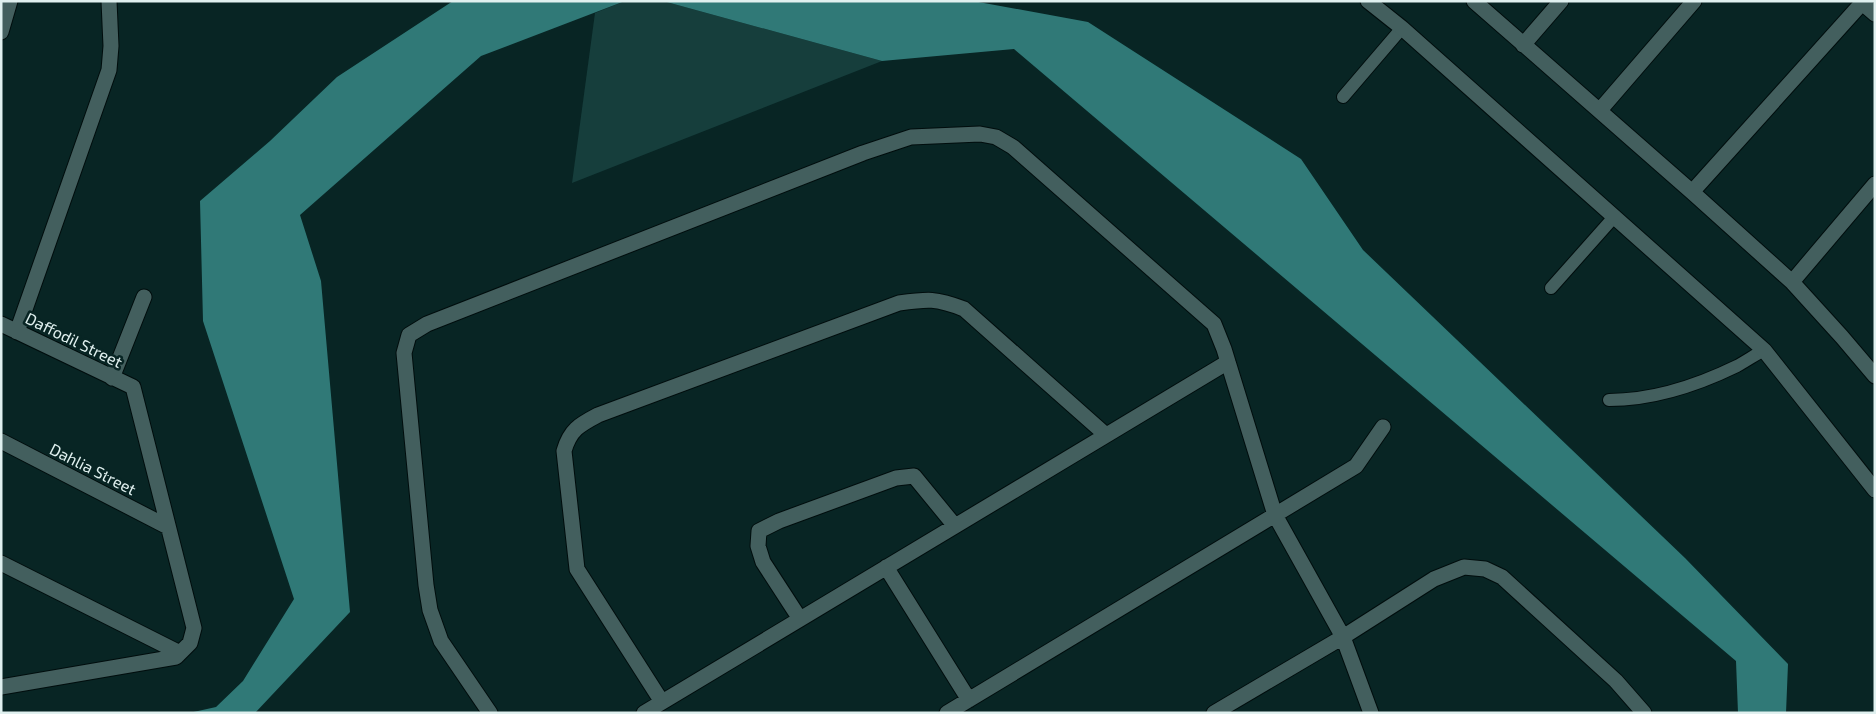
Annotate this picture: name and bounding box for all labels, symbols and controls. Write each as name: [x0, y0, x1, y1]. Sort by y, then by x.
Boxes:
street label: Daffodil Street: [23, 308, 126, 371]
street label: Dahlia Street: [47, 439, 140, 498]

